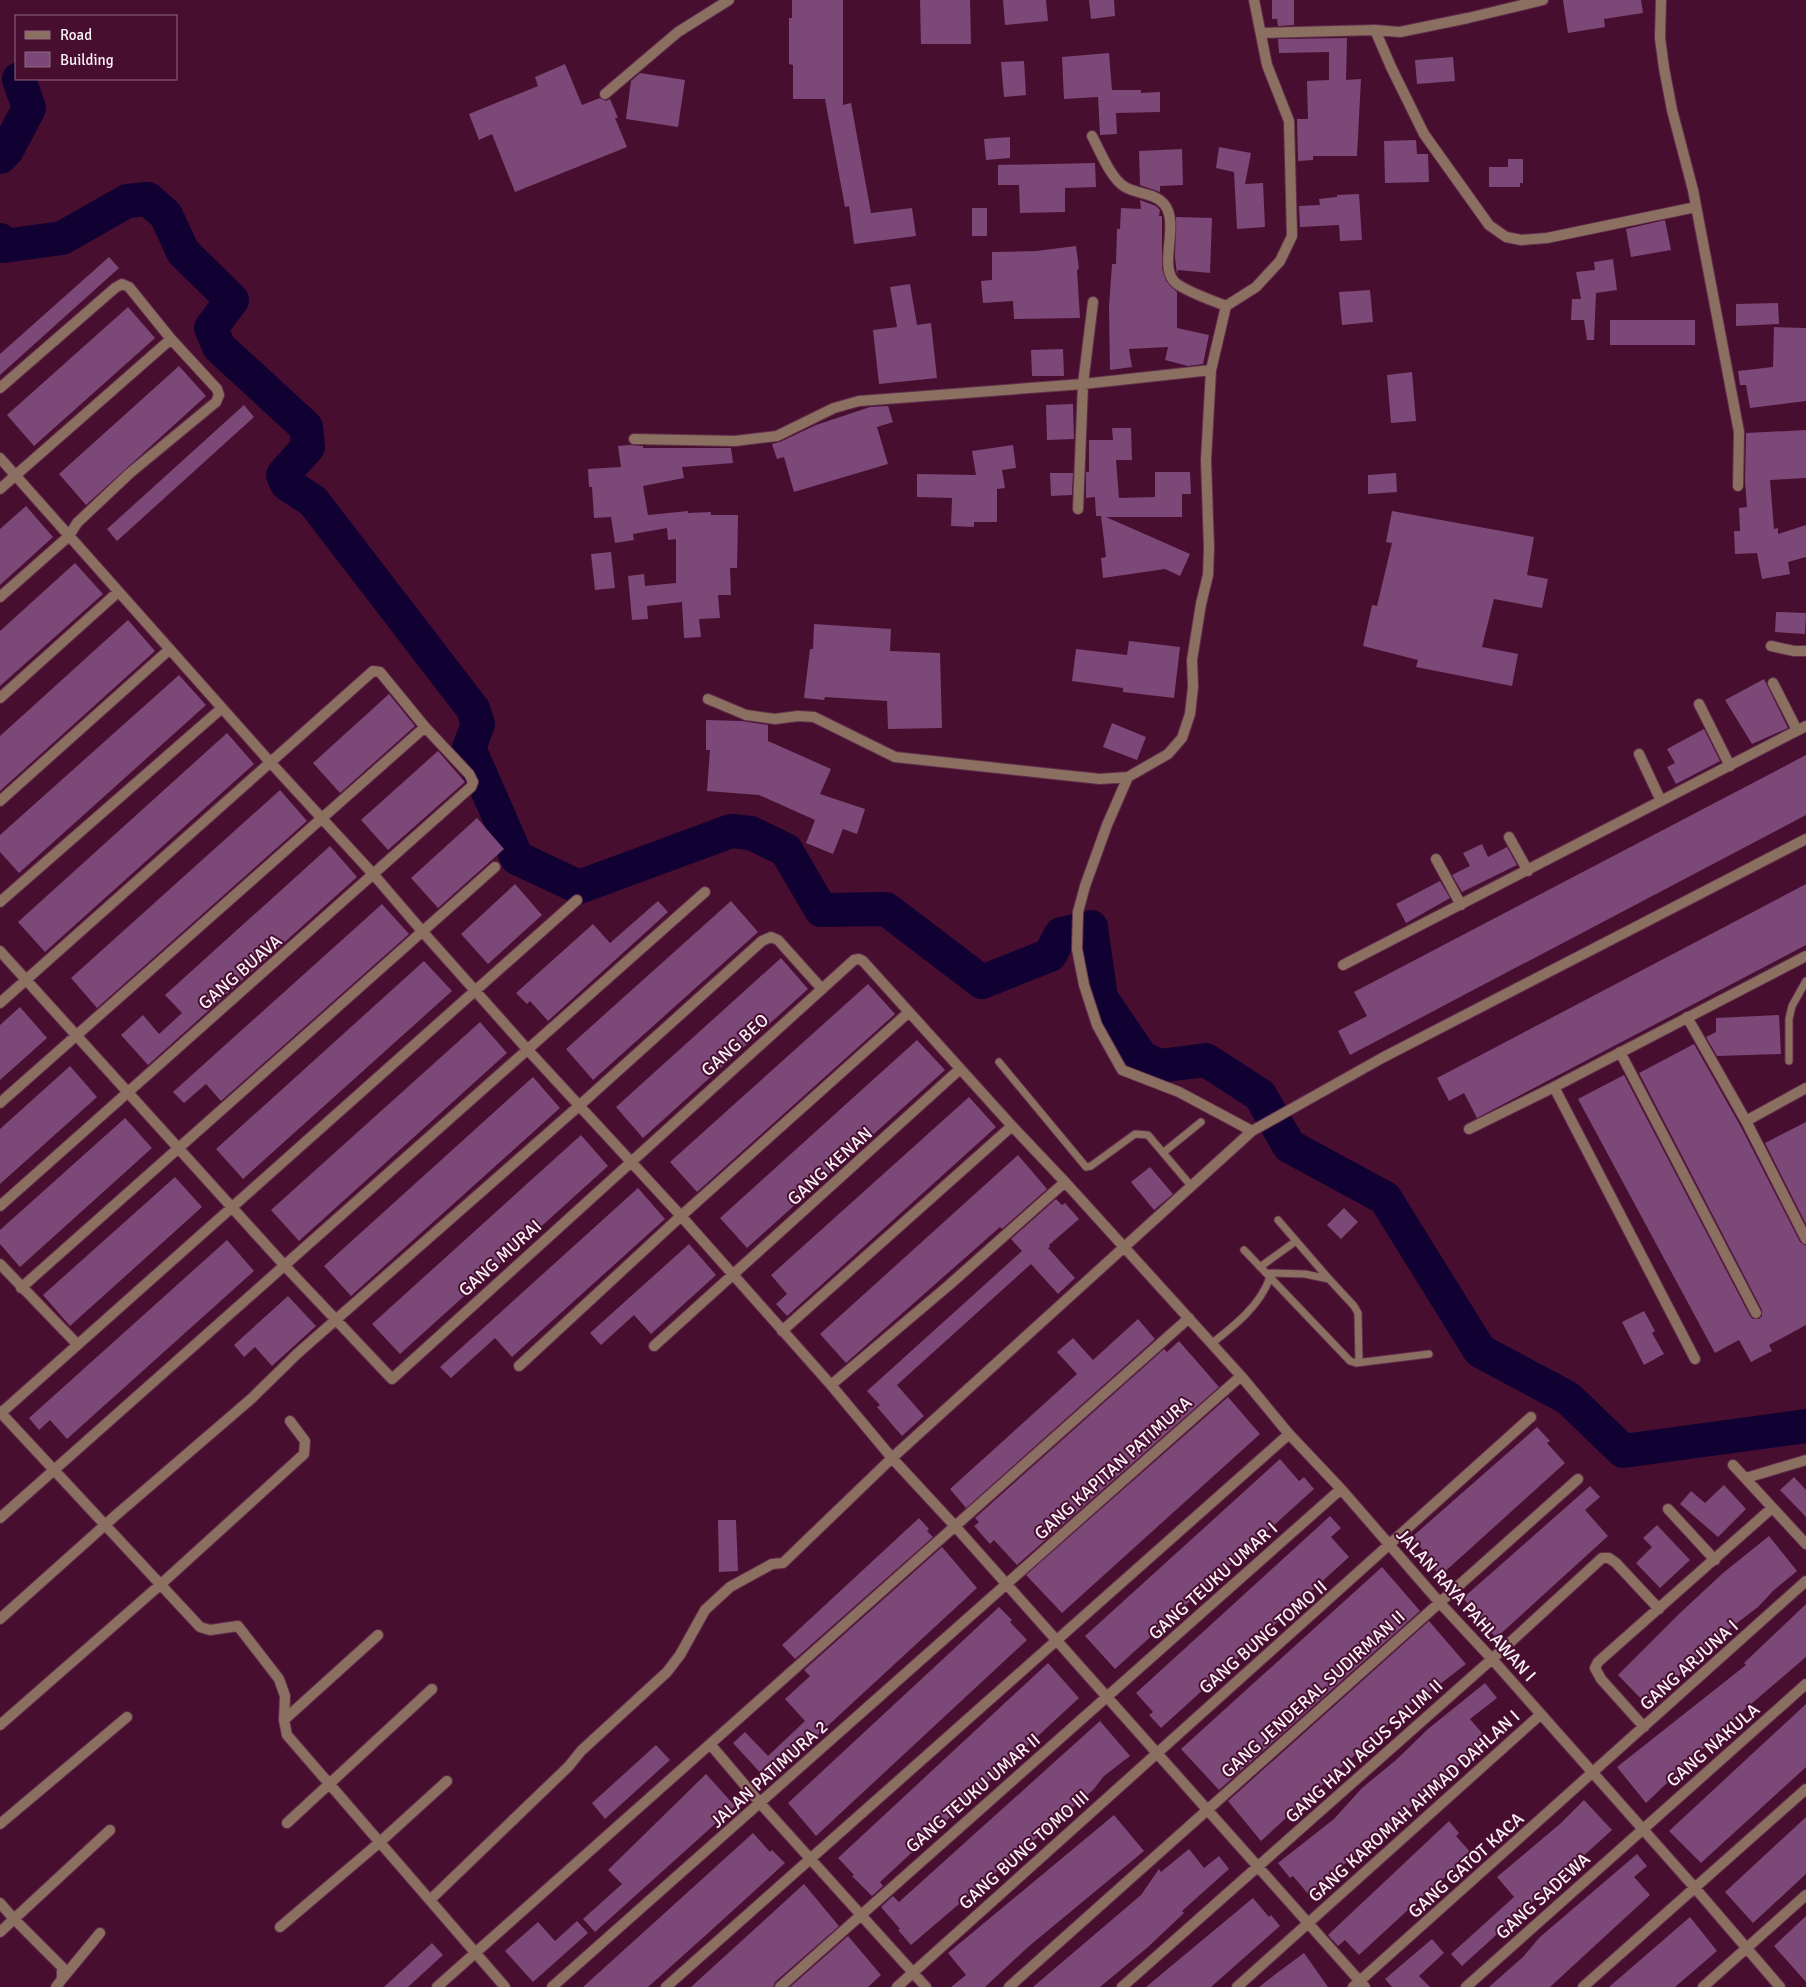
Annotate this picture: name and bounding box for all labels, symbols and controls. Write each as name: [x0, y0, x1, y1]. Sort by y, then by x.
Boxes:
legend: [15, 15, 178, 80]
text: Road: [60, 26, 92, 44]
text: Building: [60, 51, 114, 69]
street label: GANG BUAVA: [194, 930, 286, 1014]
street label: GANG BEO: [697, 1009, 773, 1081]
street label: GANG KENAN: [783, 1122, 877, 1210]
street label: GANG MURAI: [454, 1215, 546, 1301]
street label: GANG KAPITAN PATIMURA: [1030, 1392, 1196, 1544]
street label: GANG TEUKU UMAR I: [1144, 1517, 1282, 1645]
street label: JALAN RAYA PAHLAWAN I: [1391, 1524, 1541, 1686]
street label: GANG BUNG TOMO II: [1195, 1576, 1331, 1698]
street label: GANG JENDERAL SUDIRMAN II: [1217, 1606, 1409, 1782]
street label: GANG ARJUNA I: [1635, 1615, 1743, 1715]
street label: GANG HAJI AGUS SALIM II: [1281, 1675, 1447, 1827]
street label: GANG NAKULA: [1662, 1698, 1764, 1792]
street label: GANG KAROMAH AHMAD DAHLAN I: [1304, 1705, 1524, 1907]
street label: JALAN PATIMURA 2: [706, 1716, 832, 1832]
street label: GANG TEUKU UMAR II: [901, 1729, 1045, 1857]
street label: GANG BUNG TOMO III: [954, 1786, 1094, 1914]
street label: GANG GATOT KACA: [1404, 1807, 1528, 1923]
street label: GANG SADEWA: [1491, 1848, 1595, 1944]

